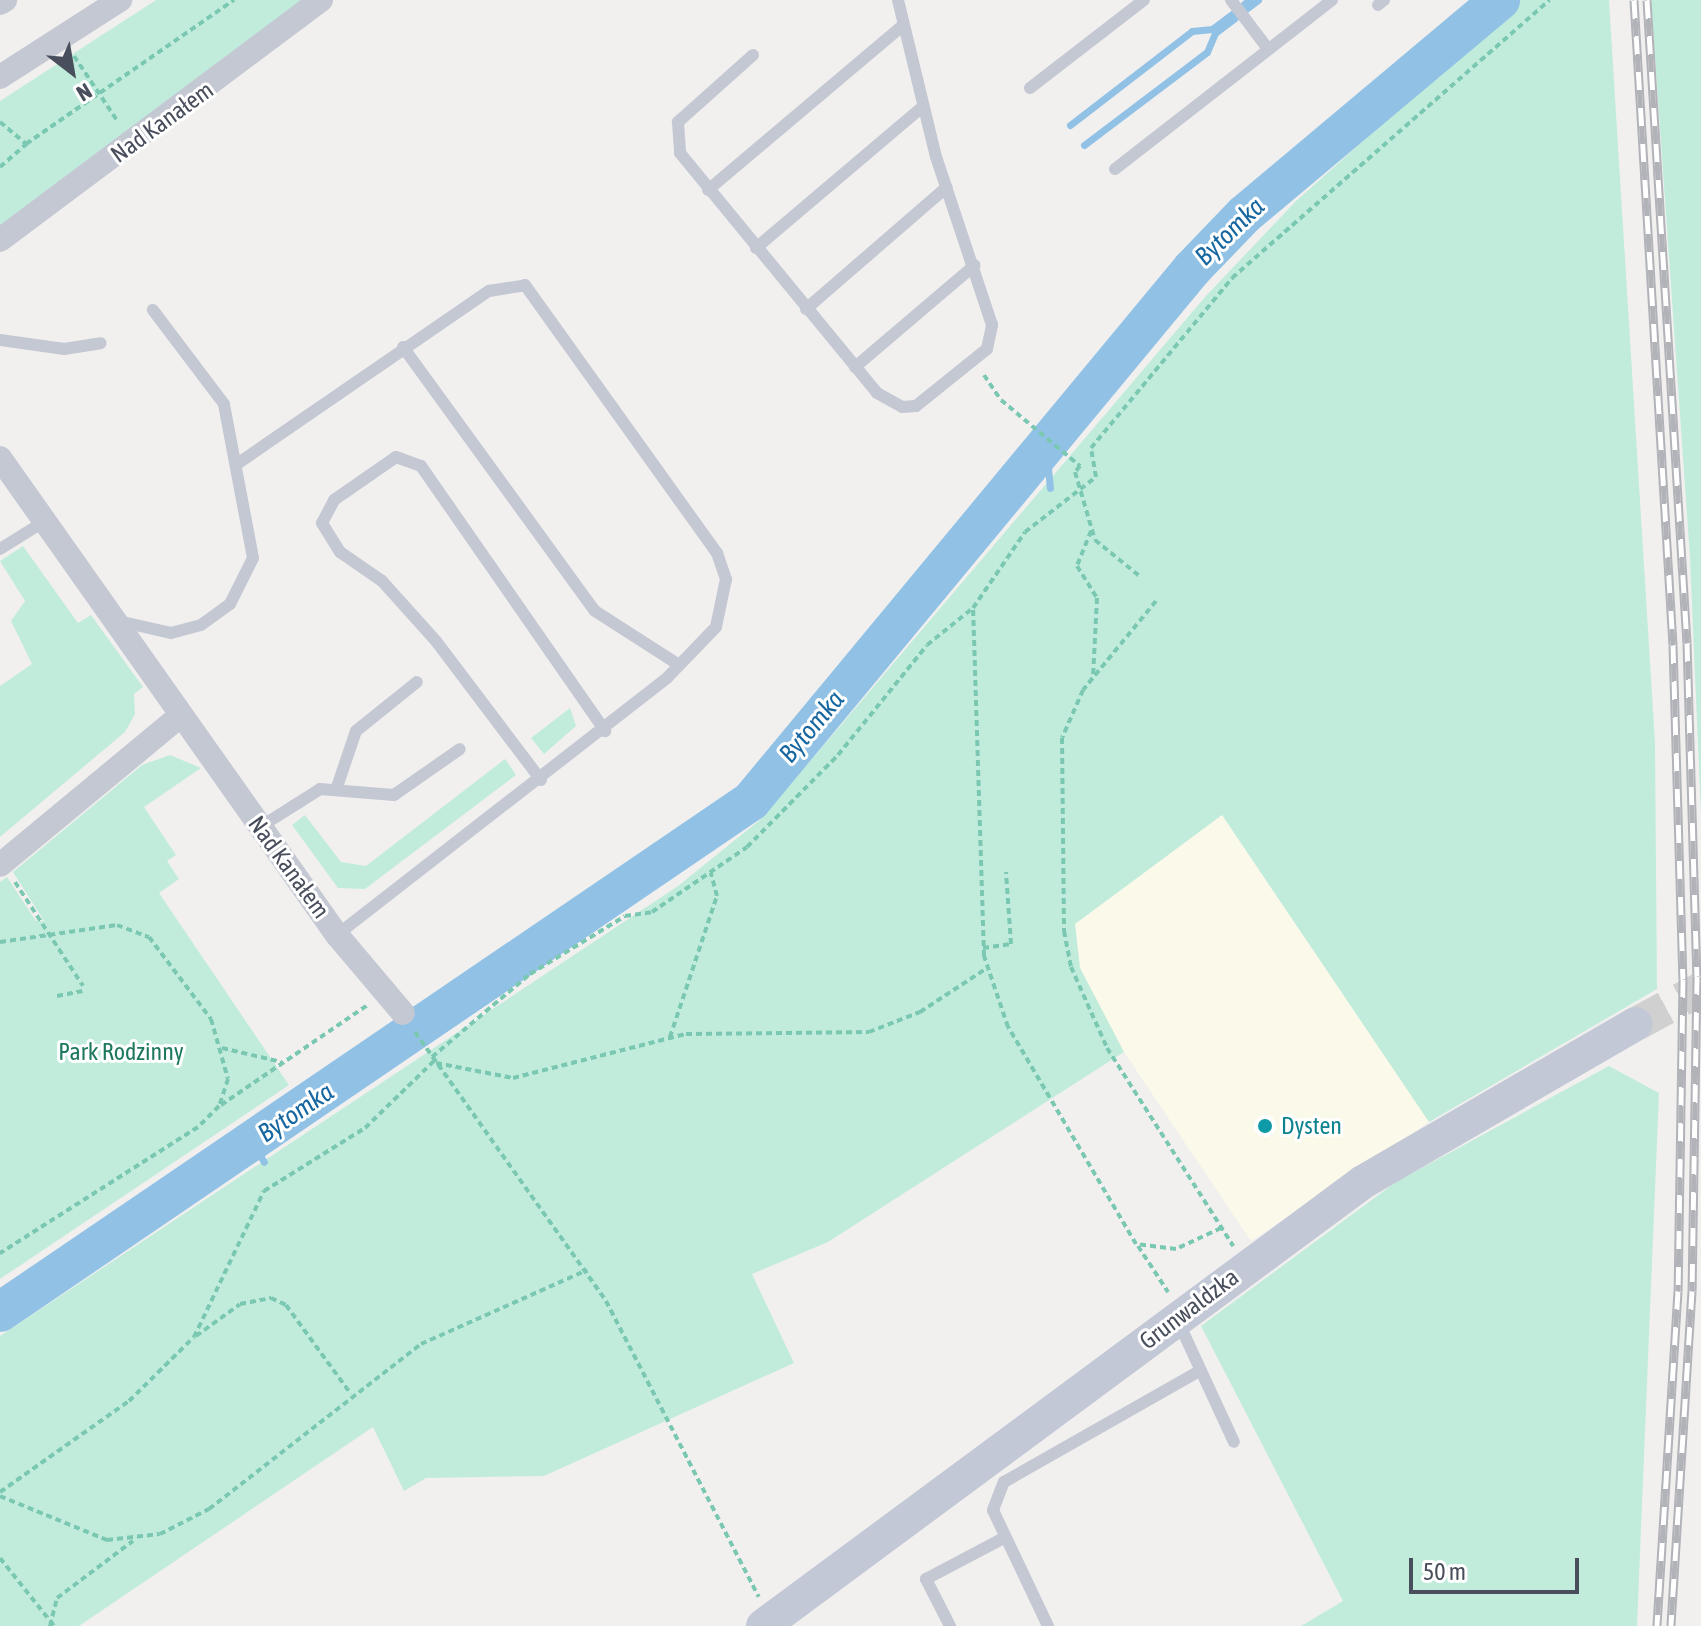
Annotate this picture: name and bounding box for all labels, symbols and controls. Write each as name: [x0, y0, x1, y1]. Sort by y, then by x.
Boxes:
north arrow: [32, 32, 112, 112]
street label: Nad Kanałem: [105, 75, 219, 169]
text: N: [72, 78, 97, 107]
water label: Bytomka: [1189, 192, 1271, 272]
water label: Bytomka: [773, 685, 851, 769]
street label: Nad Kanałem: [242, 810, 336, 924]
park label: Park Rodzinny: [58, 1038, 184, 1066]
water label: Bytomka: [252, 1077, 340, 1149]
place label: Dysten: [1281, 1112, 1342, 1140]
marker: Dysten: [1256, 1117, 1274, 1135]
street label: Grunwaldzka: [1134, 1263, 1244, 1355]
scale bar: [1413, 1542, 1583, 1592]
text: 50 m: [1423, 1558, 1466, 1585]

